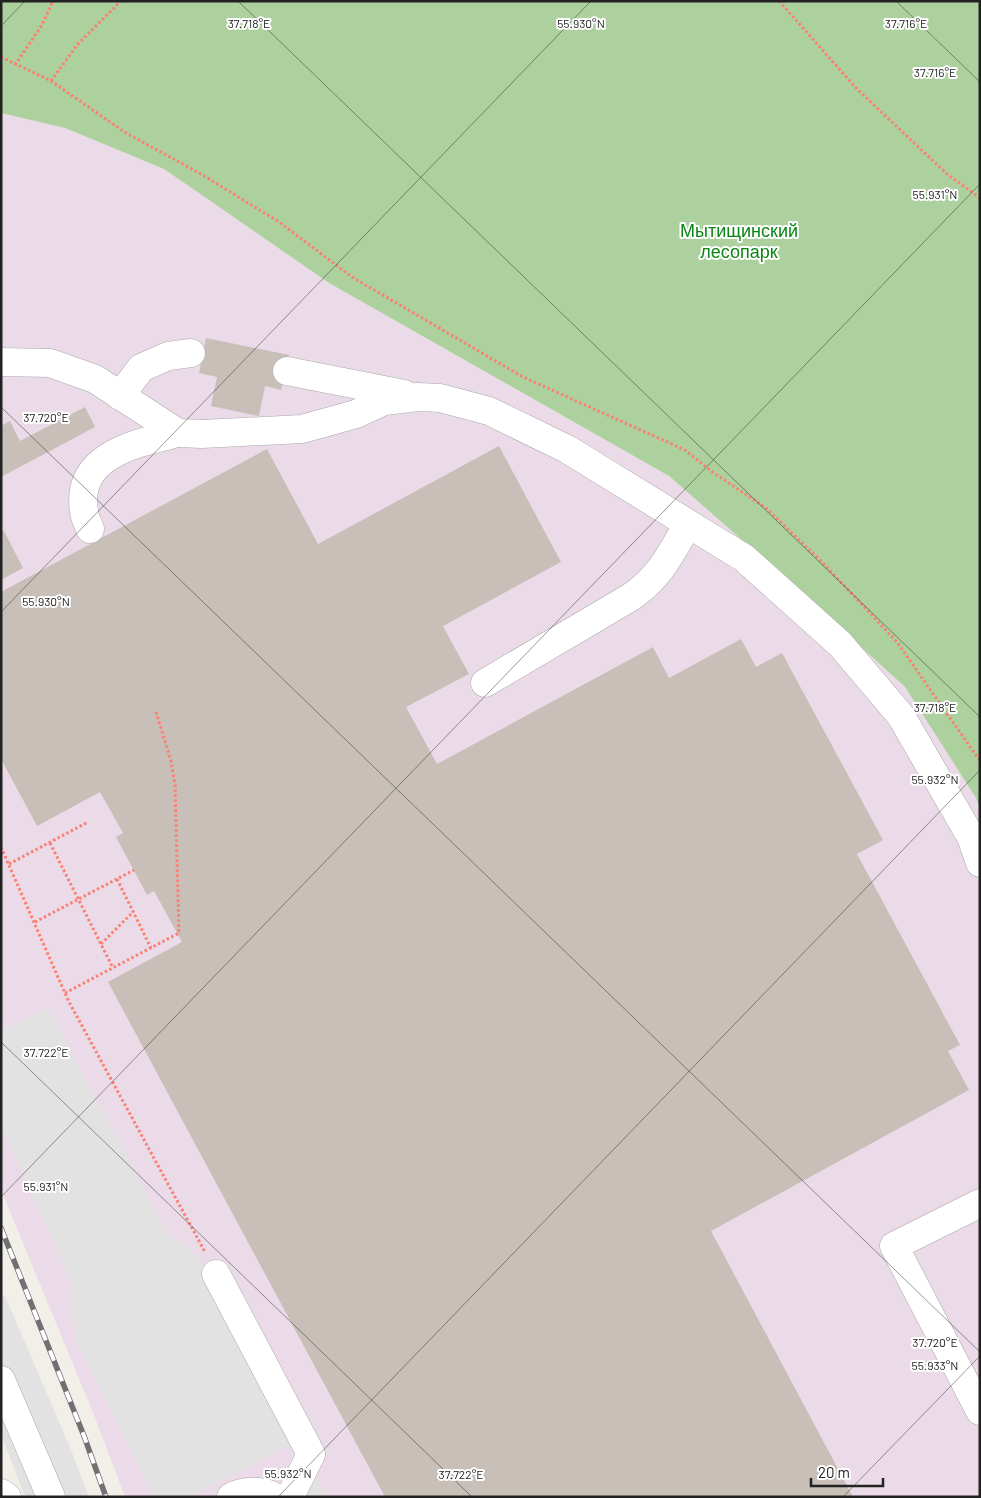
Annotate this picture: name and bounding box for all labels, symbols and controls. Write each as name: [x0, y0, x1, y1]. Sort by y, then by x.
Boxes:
text: 37.718°E: [228, 16, 270, 30]
text: 55.930°N: [557, 16, 605, 30]
text: 37.716°E: [885, 16, 927, 30]
text: 37.716°E: [914, 65, 956, 79]
text: 55.931°N: [913, 187, 957, 201]
park label: Мытищинский лесопарк: [680, 219, 798, 262]
text: 37.720°E: [23, 410, 69, 424]
text: 55.930°N: [22, 594, 70, 608]
text: 37.718°E: [914, 700, 956, 714]
text: 55.932°N: [911, 772, 959, 786]
text: 37.722°E: [23, 1045, 69, 1059]
text: 55.931°N: [24, 1179, 68, 1193]
text: 37.720°E: [912, 1335, 958, 1349]
text: 55.933°N: [912, 1358, 958, 1372]
scale bar: [811, 1456, 884, 1488]
text: 20 m: [818, 1463, 850, 1481]
text: 55.932°N: [264, 1466, 312, 1480]
text: 37.722°E: [438, 1467, 484, 1481]

